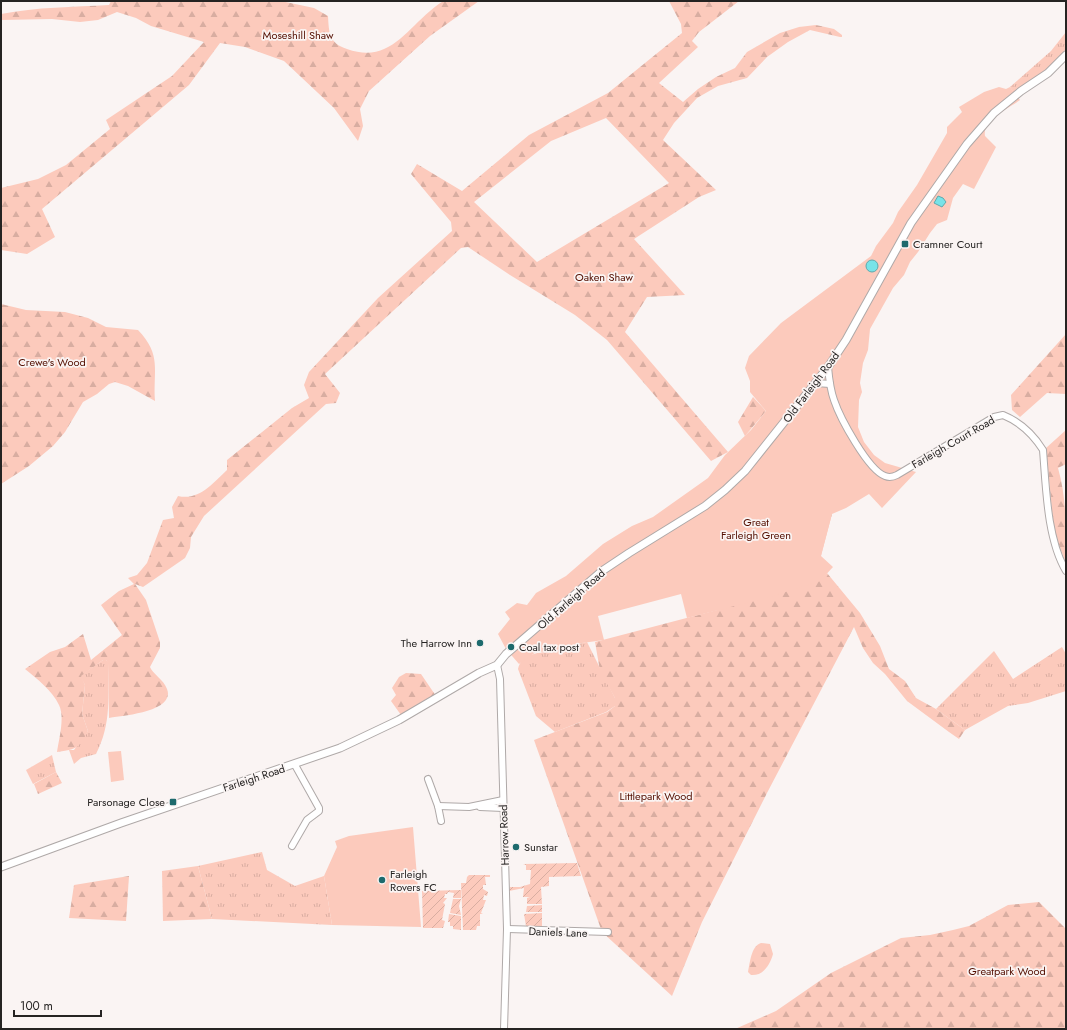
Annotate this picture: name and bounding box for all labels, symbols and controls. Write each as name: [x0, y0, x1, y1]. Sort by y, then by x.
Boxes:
park label: Moseshill Shaw: [263, 27, 334, 43]
place label: Cramner Court: [913, 236, 983, 252]
marker: Cramner Court: [900, 239, 910, 249]
park label: Oaken Shaw: [575, 269, 633, 285]
street label: Old Farleigh Road: [779, 348, 843, 426]
park label: Crewe's Wood: [18, 354, 86, 370]
street label: Farleigh Court Road: [909, 412, 997, 472]
park label: Great Farleigh Green: [721, 514, 791, 543]
street label: Old Farleigh Road: [534, 565, 608, 633]
place label: The Harrow Inn: [401, 635, 472, 651]
marker: The Harrow Inn: [475, 638, 485, 648]
place label: Coal tax post: [519, 639, 579, 655]
marker: Coal tax post: [506, 642, 516, 652]
street label: Farleigh Road: [221, 760, 287, 796]
park label: Littlepark Wood: [619, 788, 693, 804]
place label: Parsonage Close: [87, 794, 165, 810]
marker: Parsonage Close: [168, 797, 178, 807]
street label: Harrow Road: [495, 804, 513, 866]
place label: Sunstar: [524, 839, 558, 855]
marker: Sunstar: [511, 842, 521, 852]
place label: Farleigh Rovers FC: [390, 866, 437, 895]
marker: Farleigh Rovers FC: [377, 875, 387, 885]
street label: Daniels Lane: [528, 923, 588, 941]
park label: Greatpark Wood: [968, 963, 1046, 979]
scale bar: [14, 992, 101, 1018]
text: 100 m: [20, 997, 53, 1015]

